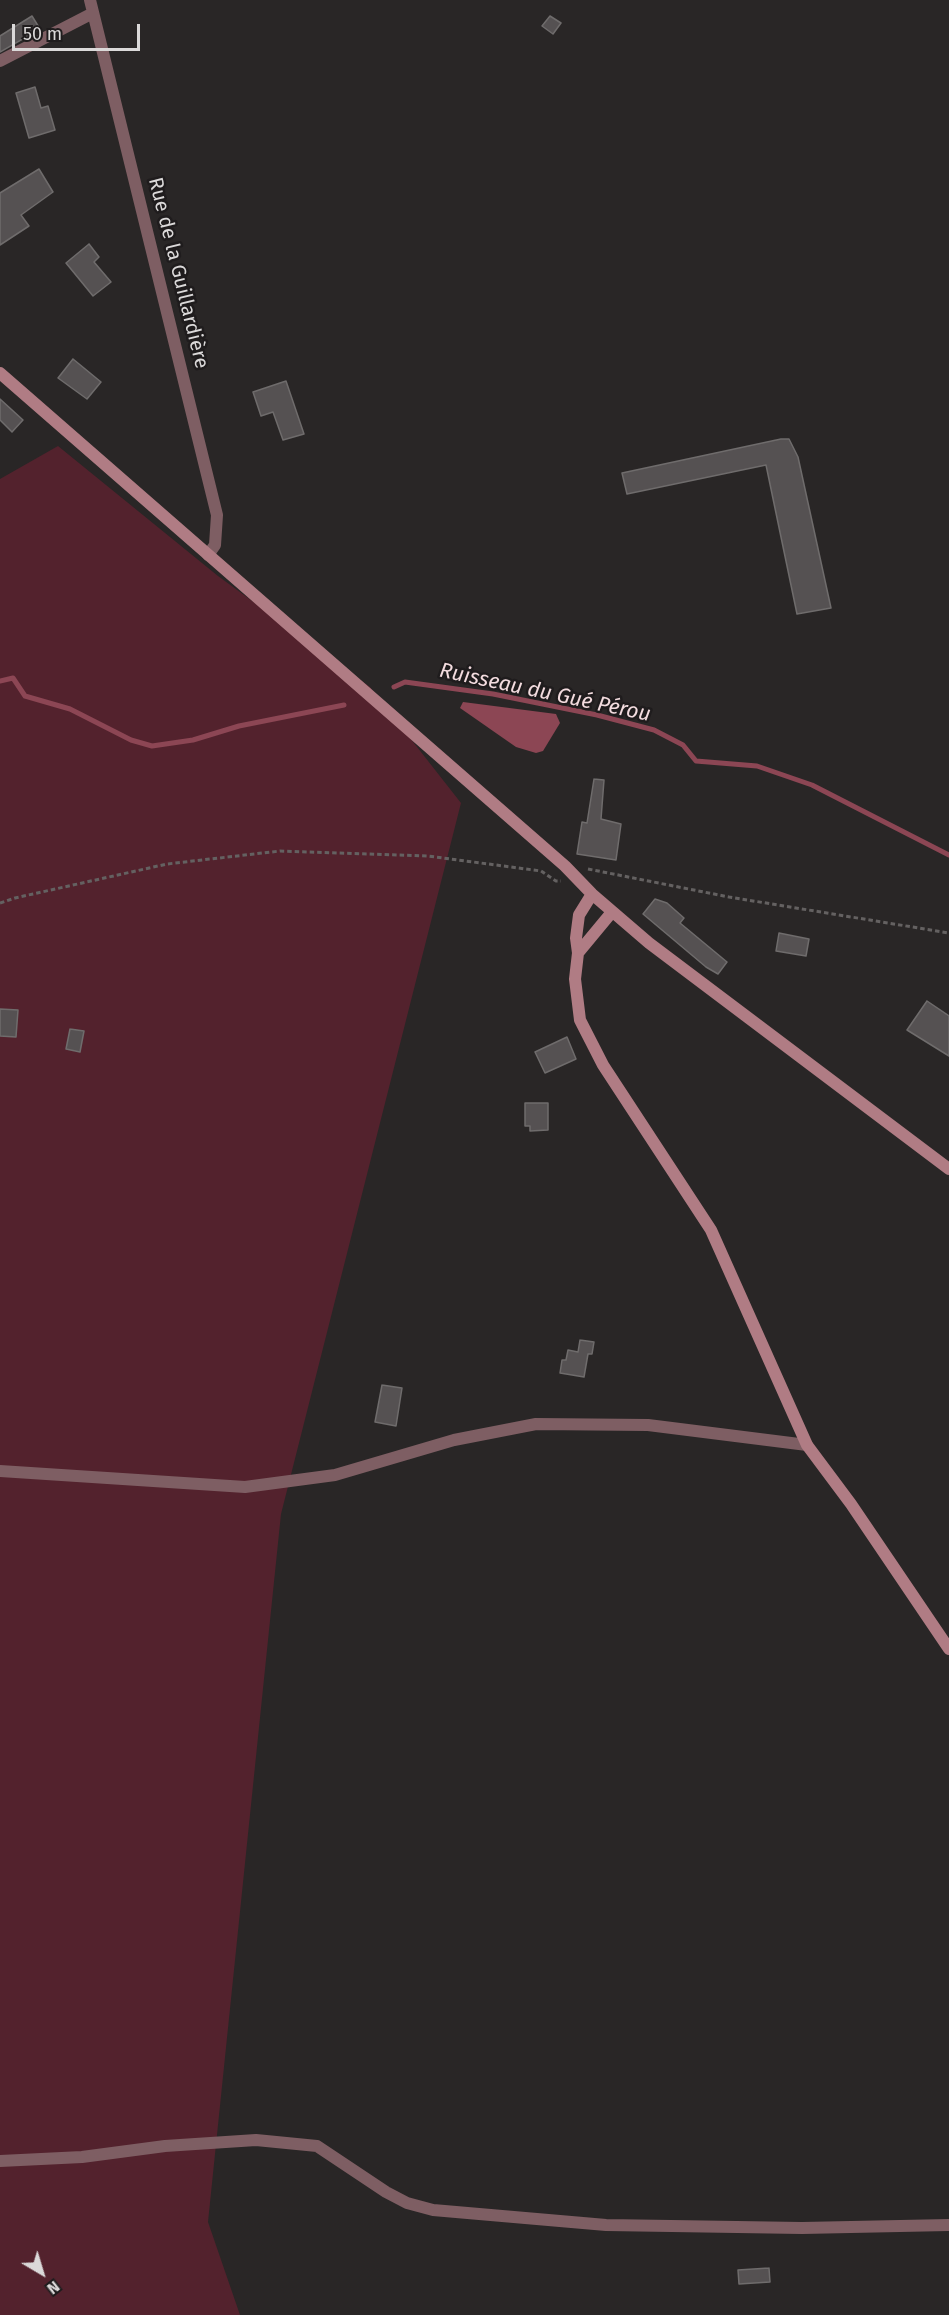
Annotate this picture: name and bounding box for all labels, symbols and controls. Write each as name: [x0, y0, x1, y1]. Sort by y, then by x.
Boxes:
scale bar: [15, 12, 142, 50]
text: 50 m: [23, 23, 62, 45]
street label: Rue de la Guillardière: [143, 175, 213, 371]
water label: Ruisseau du Gué Pérou: [437, 658, 653, 728]
north arrow: [12, 2243, 72, 2303]
text: N: [43, 2277, 63, 2298]

